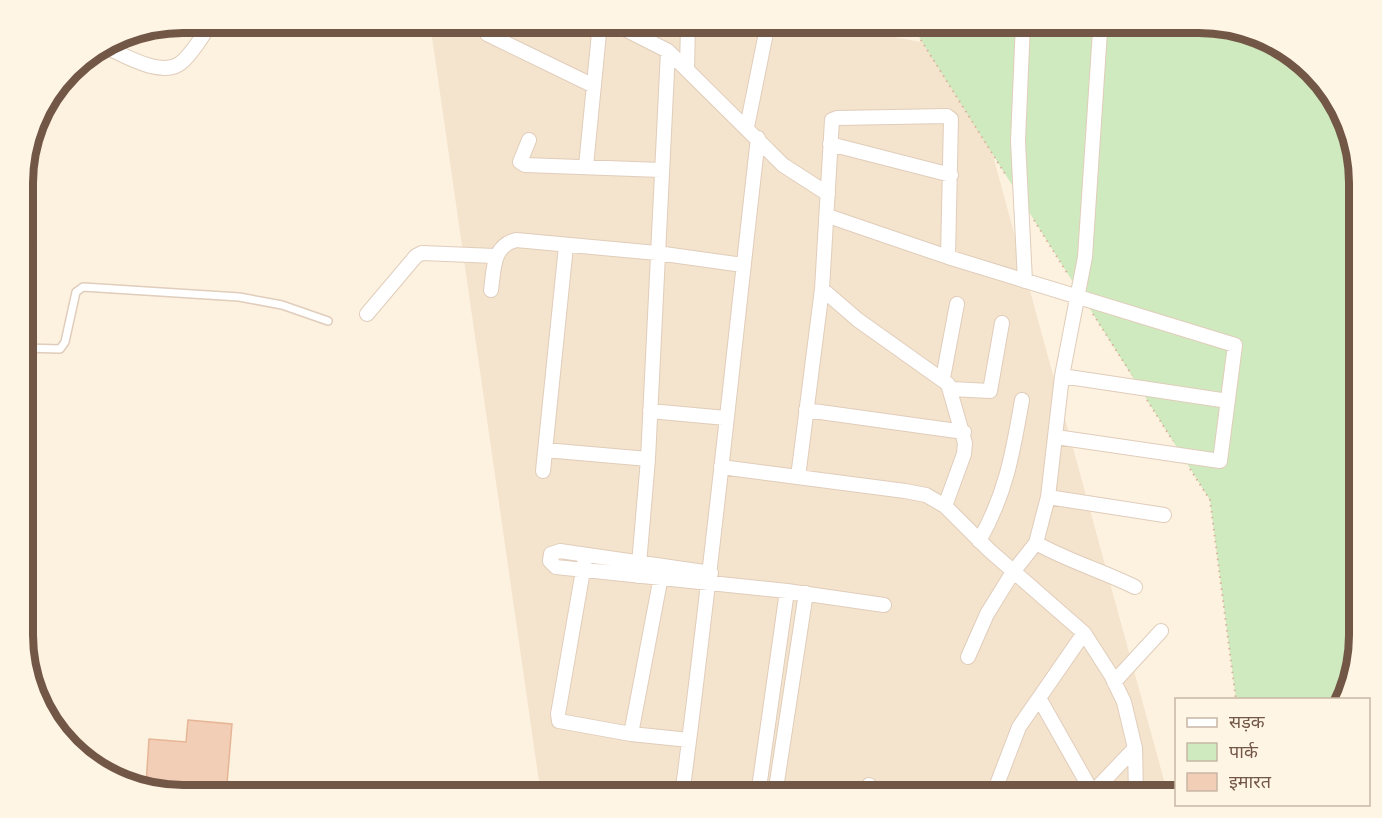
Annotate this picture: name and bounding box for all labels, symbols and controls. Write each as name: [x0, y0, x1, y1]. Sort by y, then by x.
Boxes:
legend: [1175, 698, 1370, 806]
text: सड़क: [1229, 711, 1266, 732]
text: पार्क: [1229, 741, 1259, 761]
text: इमारत: [1229, 771, 1272, 791]

